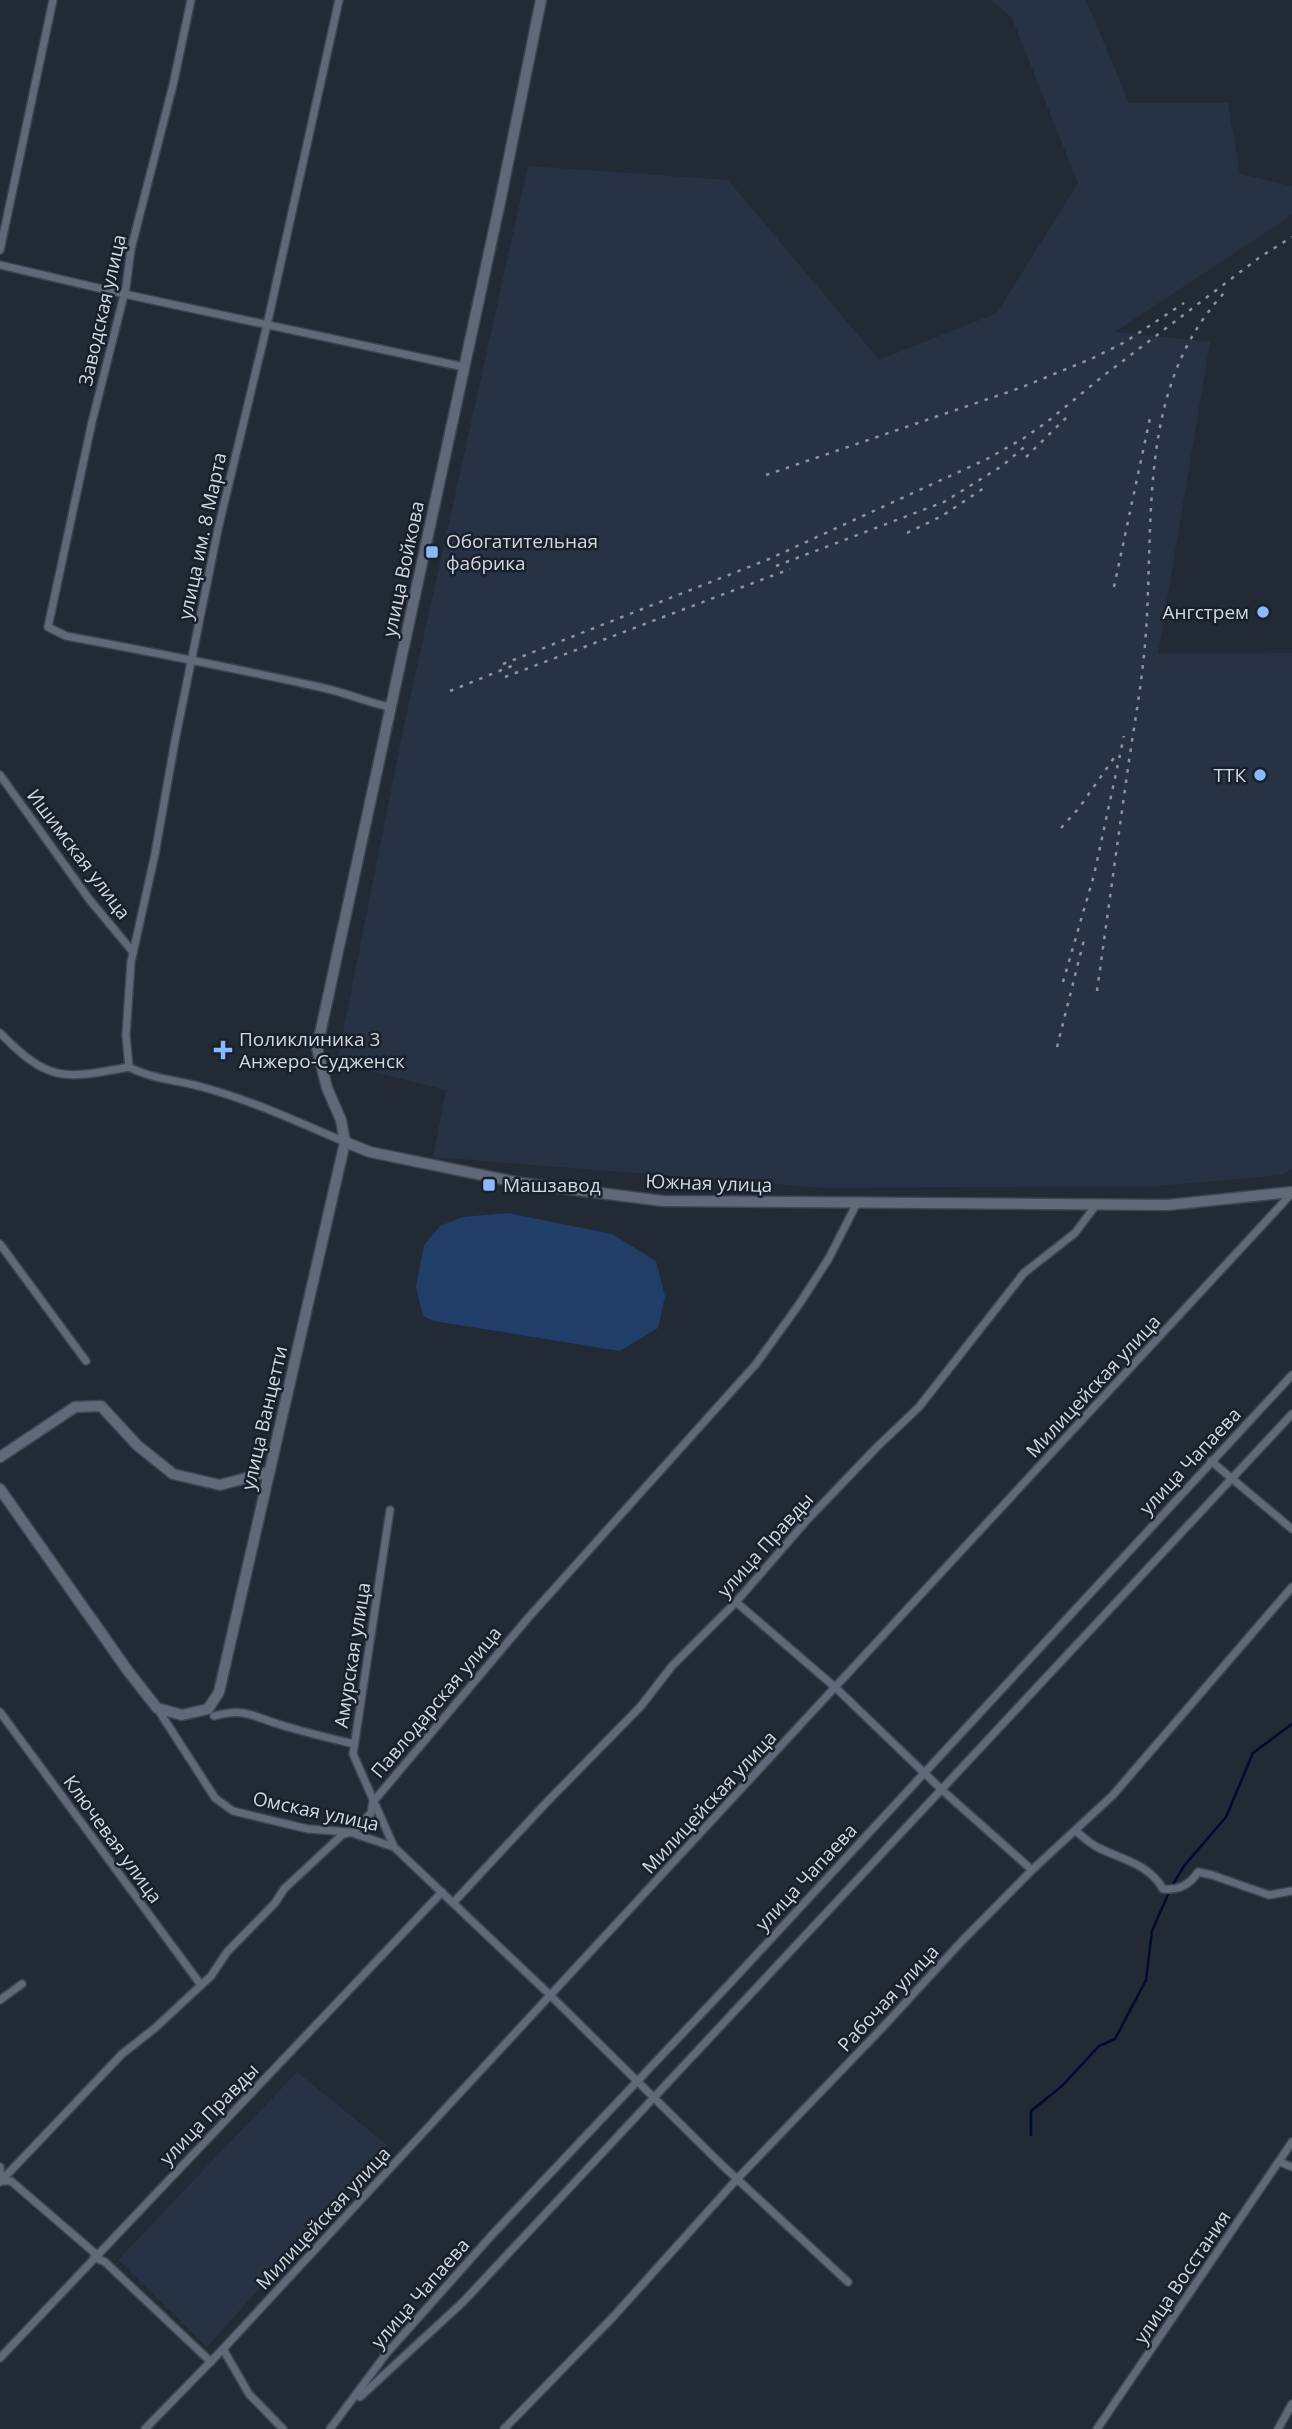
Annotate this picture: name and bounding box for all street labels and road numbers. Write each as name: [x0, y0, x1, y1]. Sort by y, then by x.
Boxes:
street label: Заводская улица: [72, 232, 132, 388]
street label: улица им. 8 Марта: [172, 450, 232, 622]
street label: улица Войкова: [376, 499, 430, 639]
street label: Ишимская улица: [21, 783, 137, 925]
street label: Южная улица: [645, 1168, 773, 1198]
street label: Милицейская улица: [1020, 1309, 1166, 1463]
street label: улица Ванцетти: [235, 1343, 293, 1493]
street label: улица Чапаева: [1133, 1402, 1247, 1520]
street label: улица Правды: [711, 1487, 819, 1603]
street label: Амурская улица: [328, 1580, 376, 1730]
street label: Павлодарская улица: [365, 1621, 507, 1783]
street label: Милицейская улица: [636, 1725, 782, 1879]
street label: Ключевая улица: [58, 1770, 168, 1908]
street label: Омская улица: [250, 1785, 382, 1837]
street label: улица Чапаева: [749, 1818, 863, 1936]
street label: Рабочая улица: [832, 1939, 944, 2057]
street label: улица Правды: [154, 2057, 264, 2171]
street label: Милицейская улица: [250, 2141, 396, 2295]
street label: улица Восстания: [1128, 2205, 1236, 2349]
street label: улица Чапаева: [365, 2232, 475, 2354]

